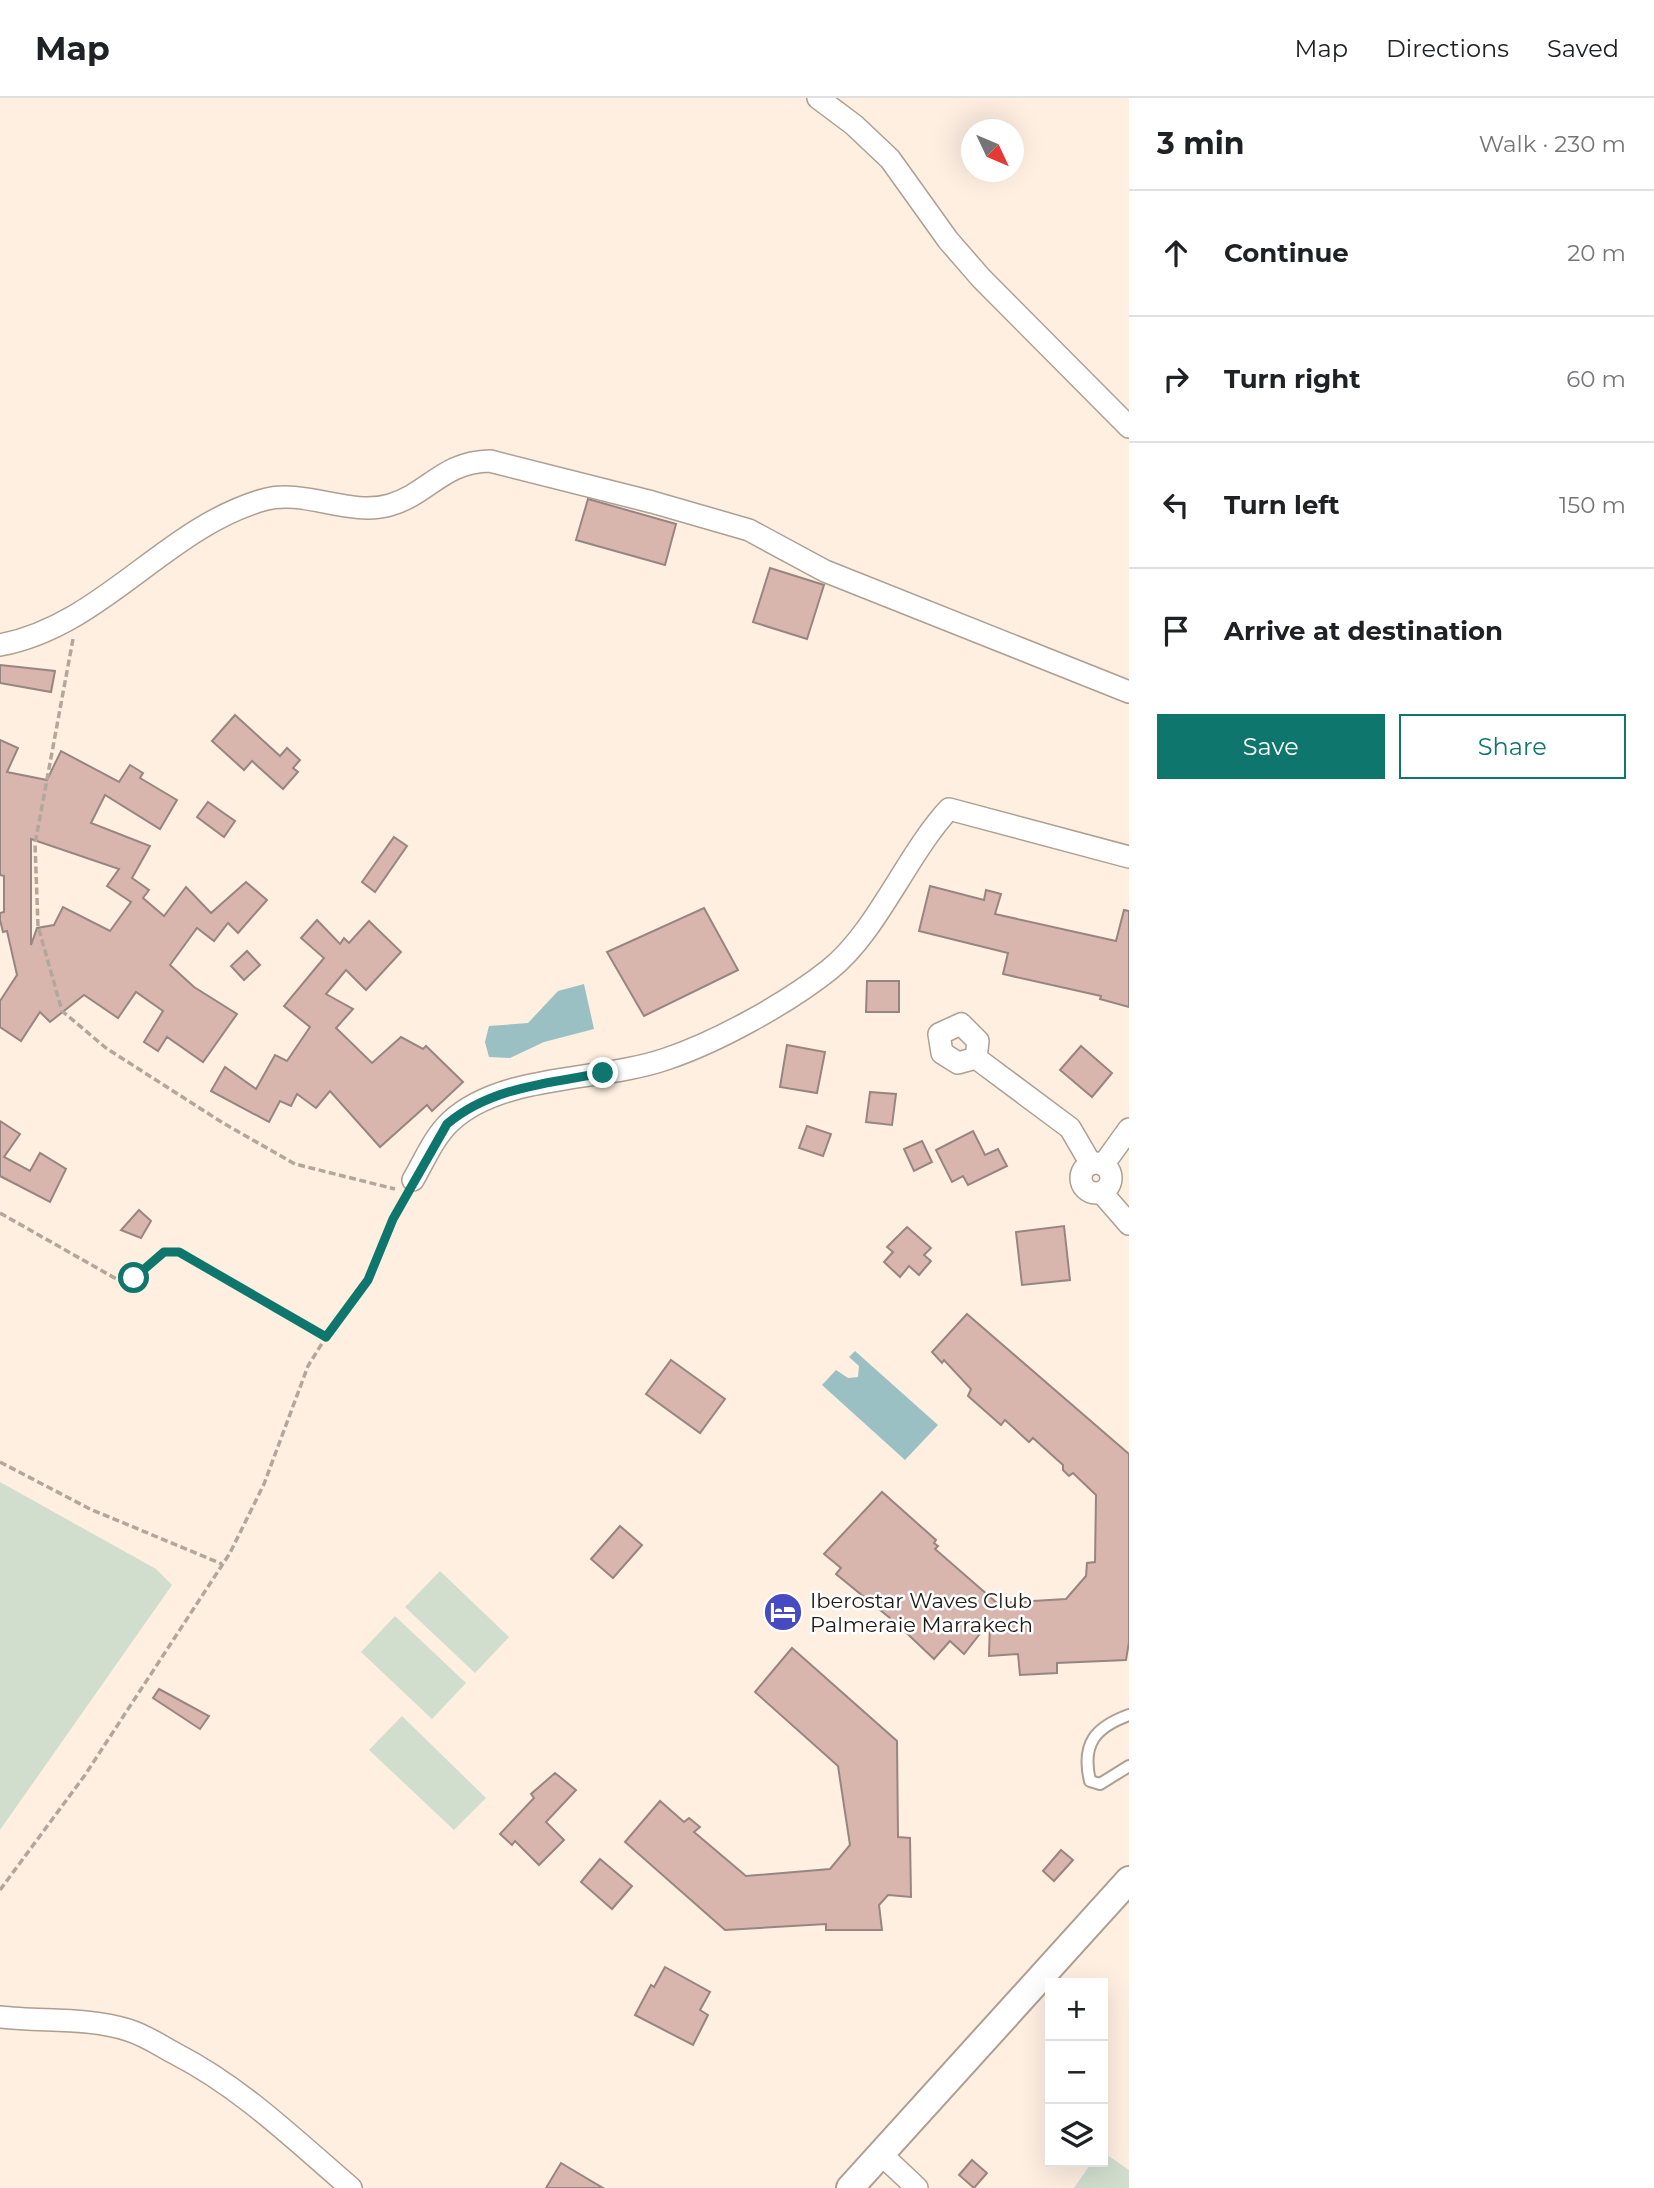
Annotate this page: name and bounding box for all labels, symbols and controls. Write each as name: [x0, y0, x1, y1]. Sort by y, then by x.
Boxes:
text: Map: [35, 28, 110, 68]
text: Map: [1295, 34, 1348, 63]
text: Directions: [1386, 34, 1509, 63]
text: Saved: [1547, 34, 1619, 63]
north arrow: [961, 119, 1024, 182]
text: 3 min: [1157, 125, 1244, 162]
text: Walk · 230 m: [1479, 130, 1626, 158]
icon: ahead: [1157, 234, 1195, 272]
text: Continue: [1224, 237, 1349, 269]
text: 20 m: [1567, 239, 1626, 267]
icon: right: [1157, 360, 1195, 398]
text: Turn right: [1224, 363, 1360, 395]
text: 60 m: [1566, 365, 1626, 393]
icon: left: [1157, 486, 1195, 524]
text: Turn left: [1224, 489, 1340, 521]
text: 150 m: [1559, 491, 1626, 519]
icon: arrive: [1157, 612, 1195, 650]
text: Arrive at destination: [1224, 615, 1503, 647]
button: Save: [1157, 714, 1385, 779]
button: Share: [1399, 714, 1626, 779]
route end: [587, 1057, 618, 1088]
route start: [118, 1262, 149, 1293]
place label: Iberostar Waves Club Palmeraie Marrakech: [810, 1588, 1033, 1637]
hotel icon: Iberostar Waves Club Palmeraie Marrakech: [762, 1591, 804, 1633]
map controls: [1045, 1978, 1108, 2167]
button: +: [1045, 1978, 1108, 2041]
button: −: [1045, 2041, 1108, 2104]
button: layers: [1045, 2104, 1108, 2167]

